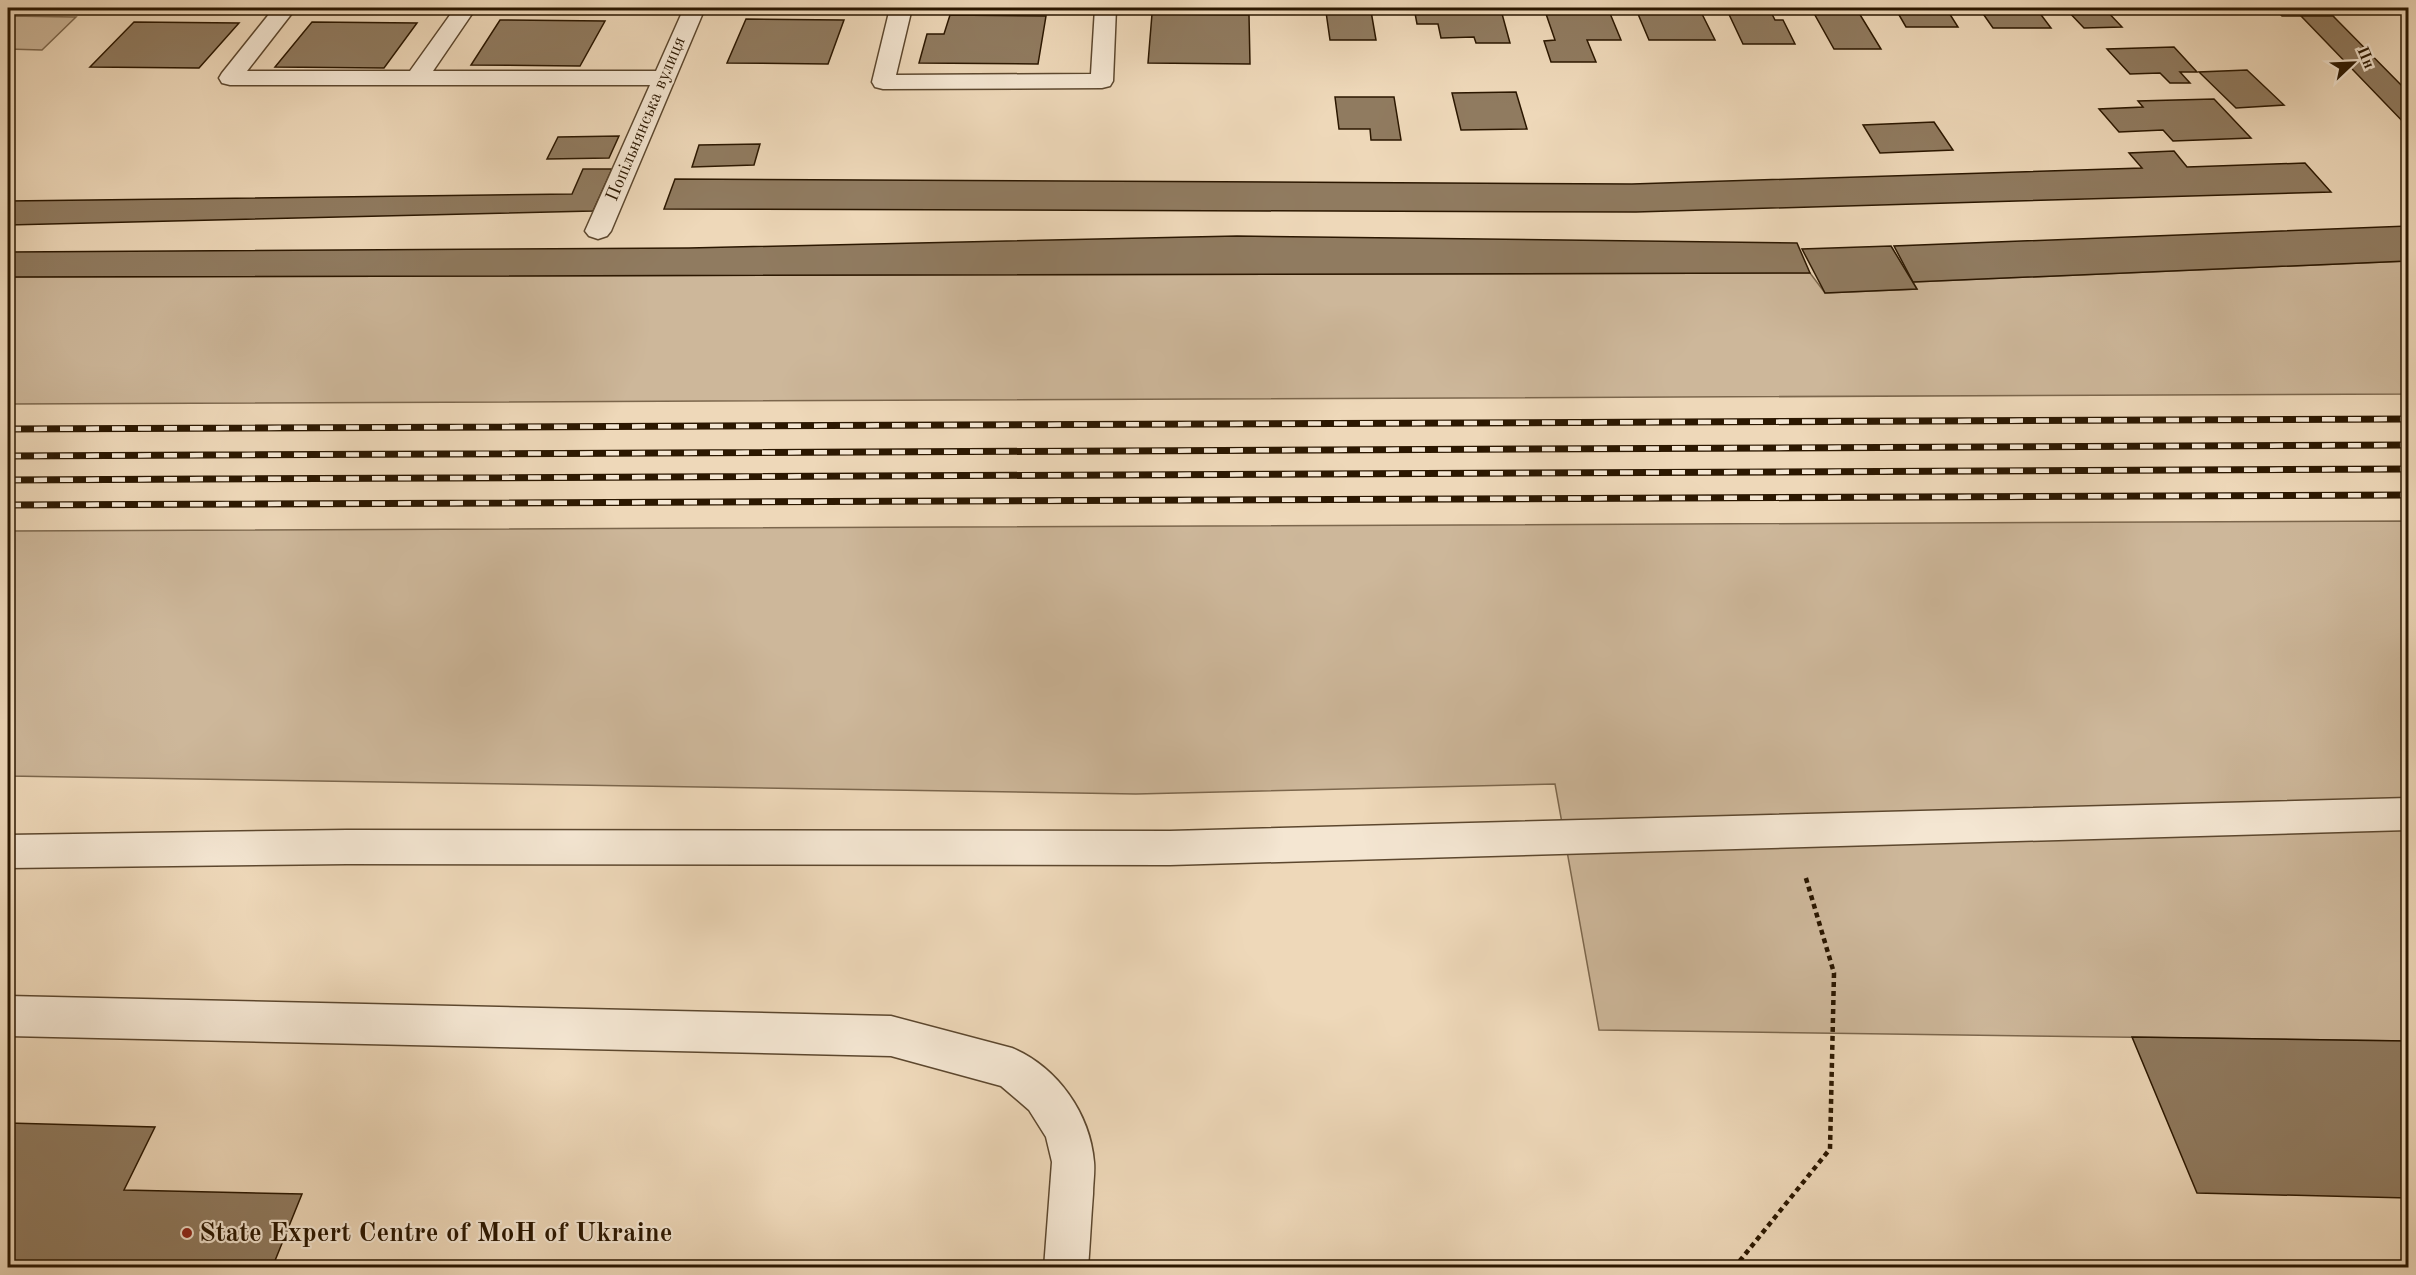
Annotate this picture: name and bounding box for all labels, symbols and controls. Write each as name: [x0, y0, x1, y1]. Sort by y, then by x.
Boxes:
north arrow: [2323, 33, 2383, 93]
street label: Попільнянська вулиця: [603, 34, 689, 204]
text: Пн: [2353, 45, 2377, 71]
place label: State Expert Centre of MoH of Ukraine: [199, 1220, 672, 1247]
marker: State Expert Centre of MoH of Ukraine: [180, 1226, 194, 1240]

